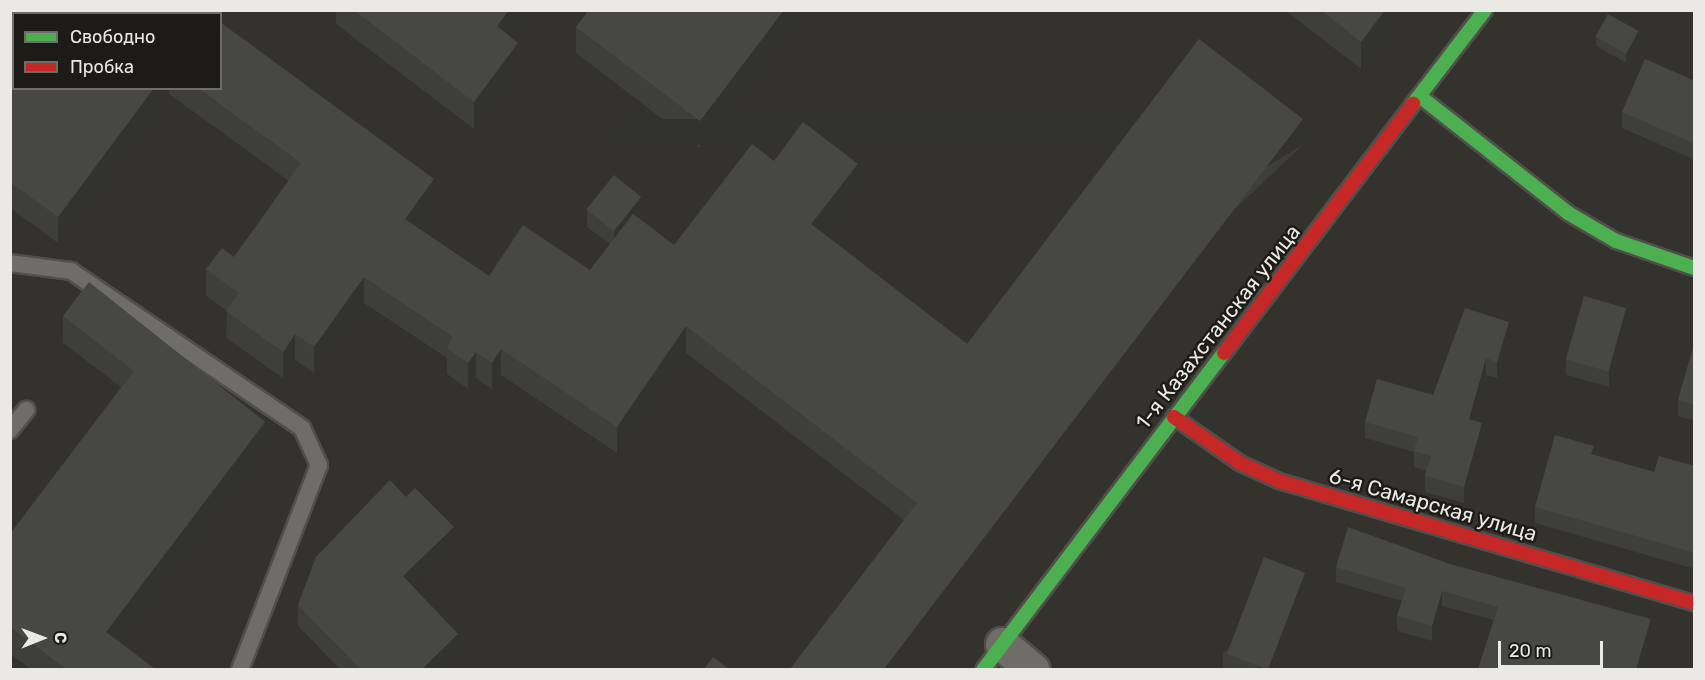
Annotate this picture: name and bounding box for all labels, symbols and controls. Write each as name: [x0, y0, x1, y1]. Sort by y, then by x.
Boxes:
legend: [12, 12, 222, 90]
text: Свободно: [70, 26, 155, 48]
text: Пробка: [70, 56, 134, 78]
street label: 1-я Казахстанская улица: [1130, 220, 1306, 434]
street label: 6-я Самарская улица: [1326, 463, 1540, 547]
north arrow: [12, 608, 72, 668]
scale bar: [1501, 629, 1606, 667]
text: С: [51, 632, 70, 643]
text: 20 m: [1509, 640, 1551, 662]

